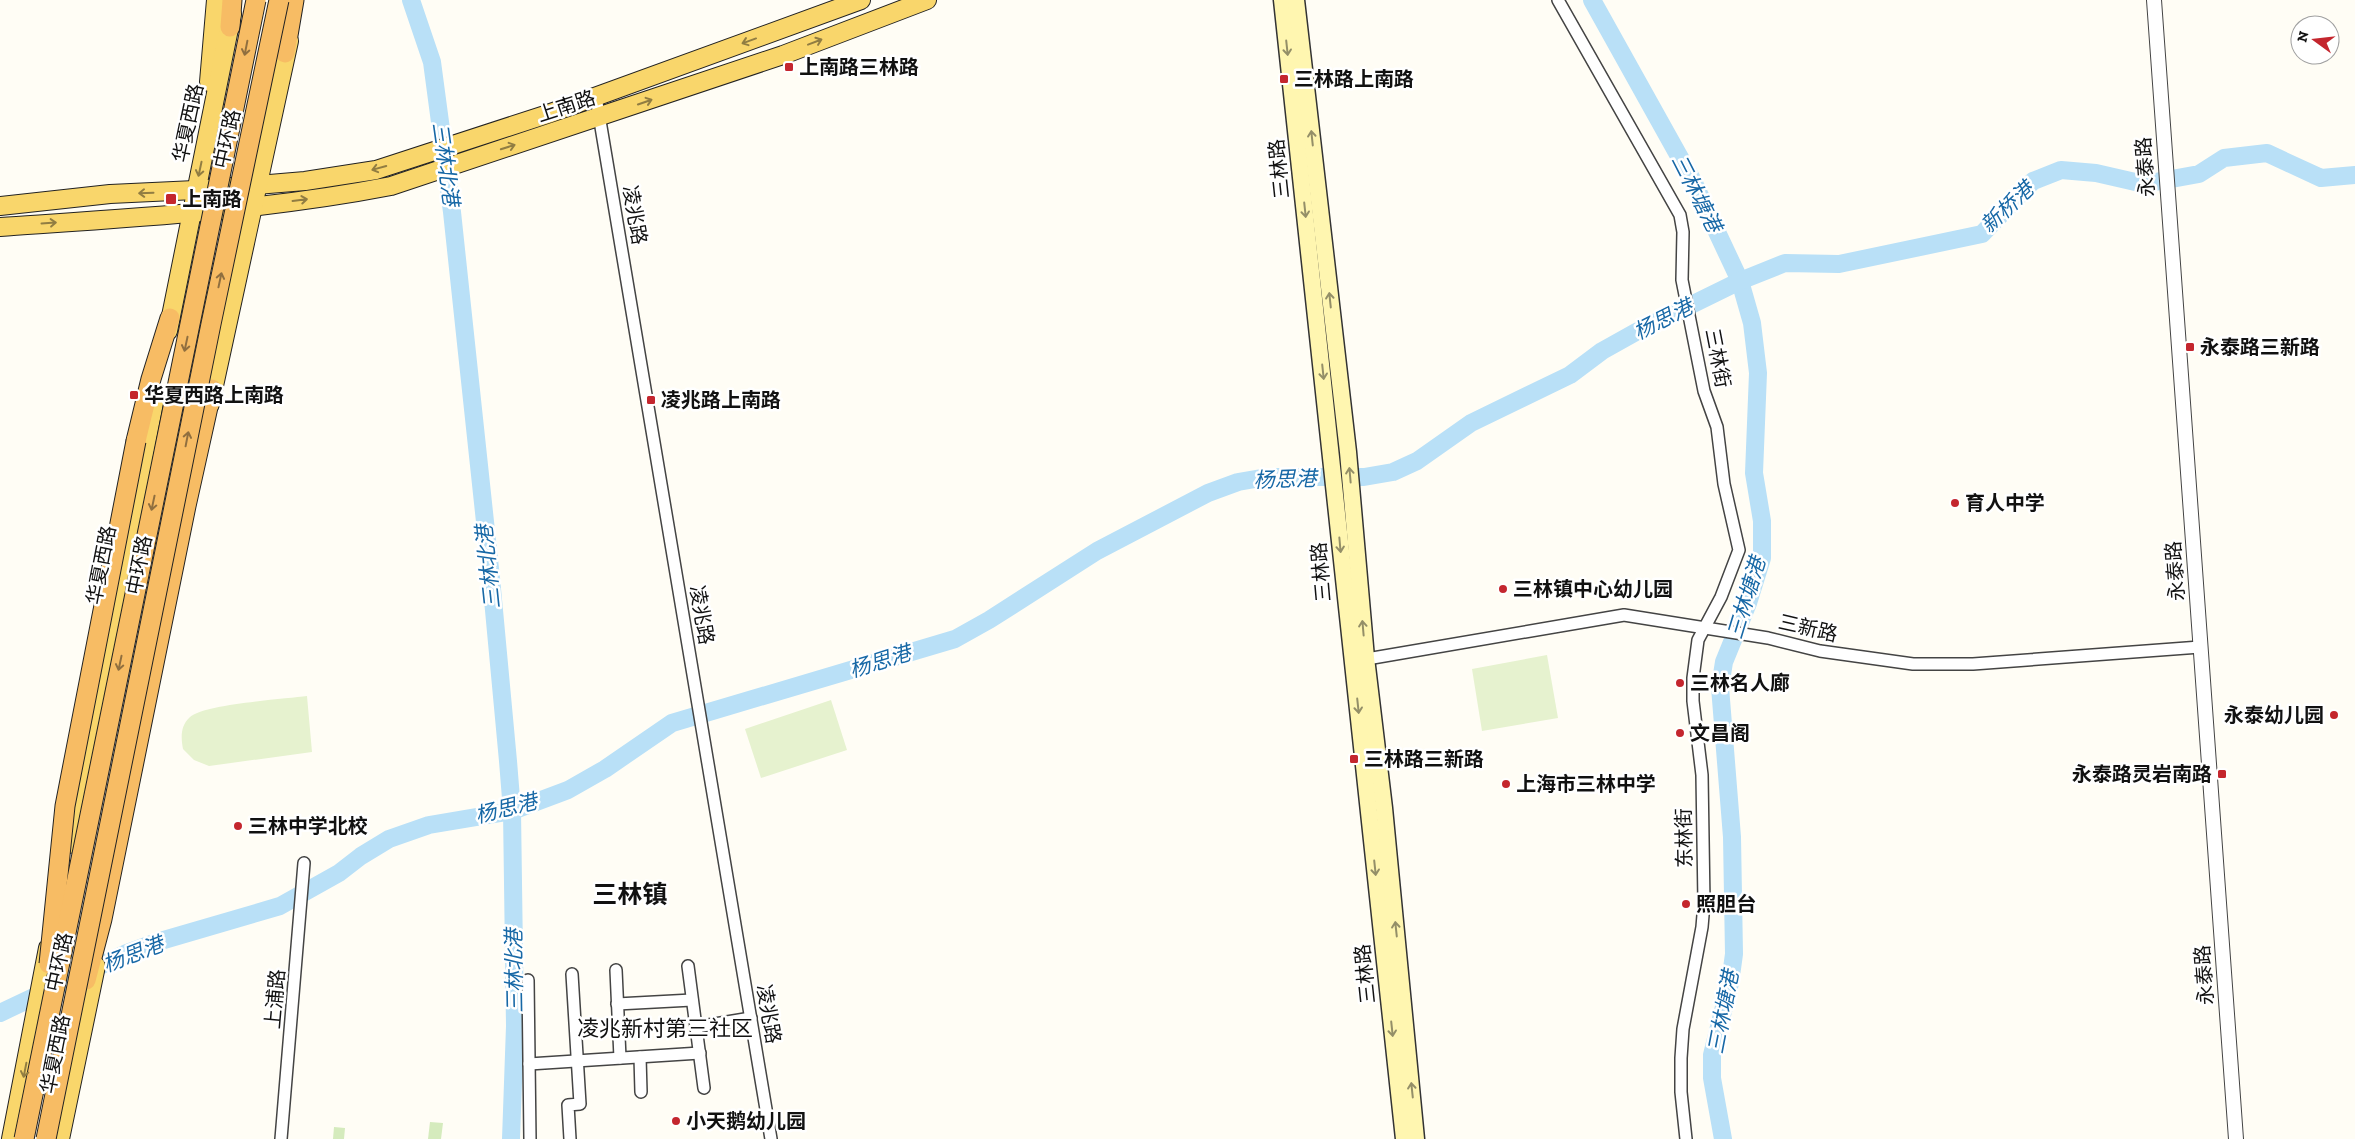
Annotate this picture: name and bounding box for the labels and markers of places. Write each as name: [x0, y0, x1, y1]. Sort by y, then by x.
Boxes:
place label: 上南路三林路: [799, 55, 919, 79]
marker: 上南路三林路: [783, 61, 795, 73]
place label: 三林路上南路: [1294, 67, 1414, 91]
marker: 三林路上南路: [1278, 73, 1290, 85]
place label: 上南路: [182, 187, 242, 211]
marker: 上南路: [164, 192, 178, 206]
place label: 永泰路三新路: [2200, 335, 2320, 359]
marker: 永泰路三新路: [2184, 341, 2196, 353]
place label: 华夏西路上南路: [144, 383, 284, 407]
place label: 凌兆路上南路: [661, 388, 781, 412]
marker: 华夏西路上南路: [128, 389, 140, 401]
marker: 凌兆路上南路: [645, 394, 657, 406]
place label: 育人中学: [1965, 491, 2045, 515]
marker: 育人中学: [1949, 497, 1961, 509]
place label: 三林镇中心幼儿园: [1513, 577, 1673, 601]
marker: 三林镇中心幼儿园: [1497, 583, 1509, 595]
place label: 三林名人廊: [1690, 671, 1790, 695]
marker: 三林名人廊: [1674, 677, 1686, 689]
place label: 永泰幼儿园: [2224, 703, 2324, 727]
marker: 永泰幼儿园: [2328, 709, 2340, 721]
place label: 文昌阁: [1690, 721, 1750, 745]
marker: 文昌阁: [1674, 727, 1686, 739]
place label: 三林路三新路: [1364, 747, 1484, 771]
marker: 三林路三新路: [1348, 753, 1360, 765]
place label: 永泰路灵岩南路: [2072, 762, 2212, 786]
marker: 永泰路灵岩南路: [2216, 768, 2228, 780]
place label: 上海市三林中学: [1516, 772, 1656, 796]
marker: 上海市三林中学: [1500, 778, 1512, 790]
place label: 三林中学北校: [248, 814, 368, 838]
marker: 三林中学北校: [232, 820, 244, 832]
place label: 照胆台: [1696, 892, 1756, 916]
marker: 照胆台: [1680, 898, 1692, 910]
place label: 小天鹅幼儿园: [686, 1109, 806, 1133]
marker: 小天鹅幼儿园: [670, 1115, 682, 1127]

